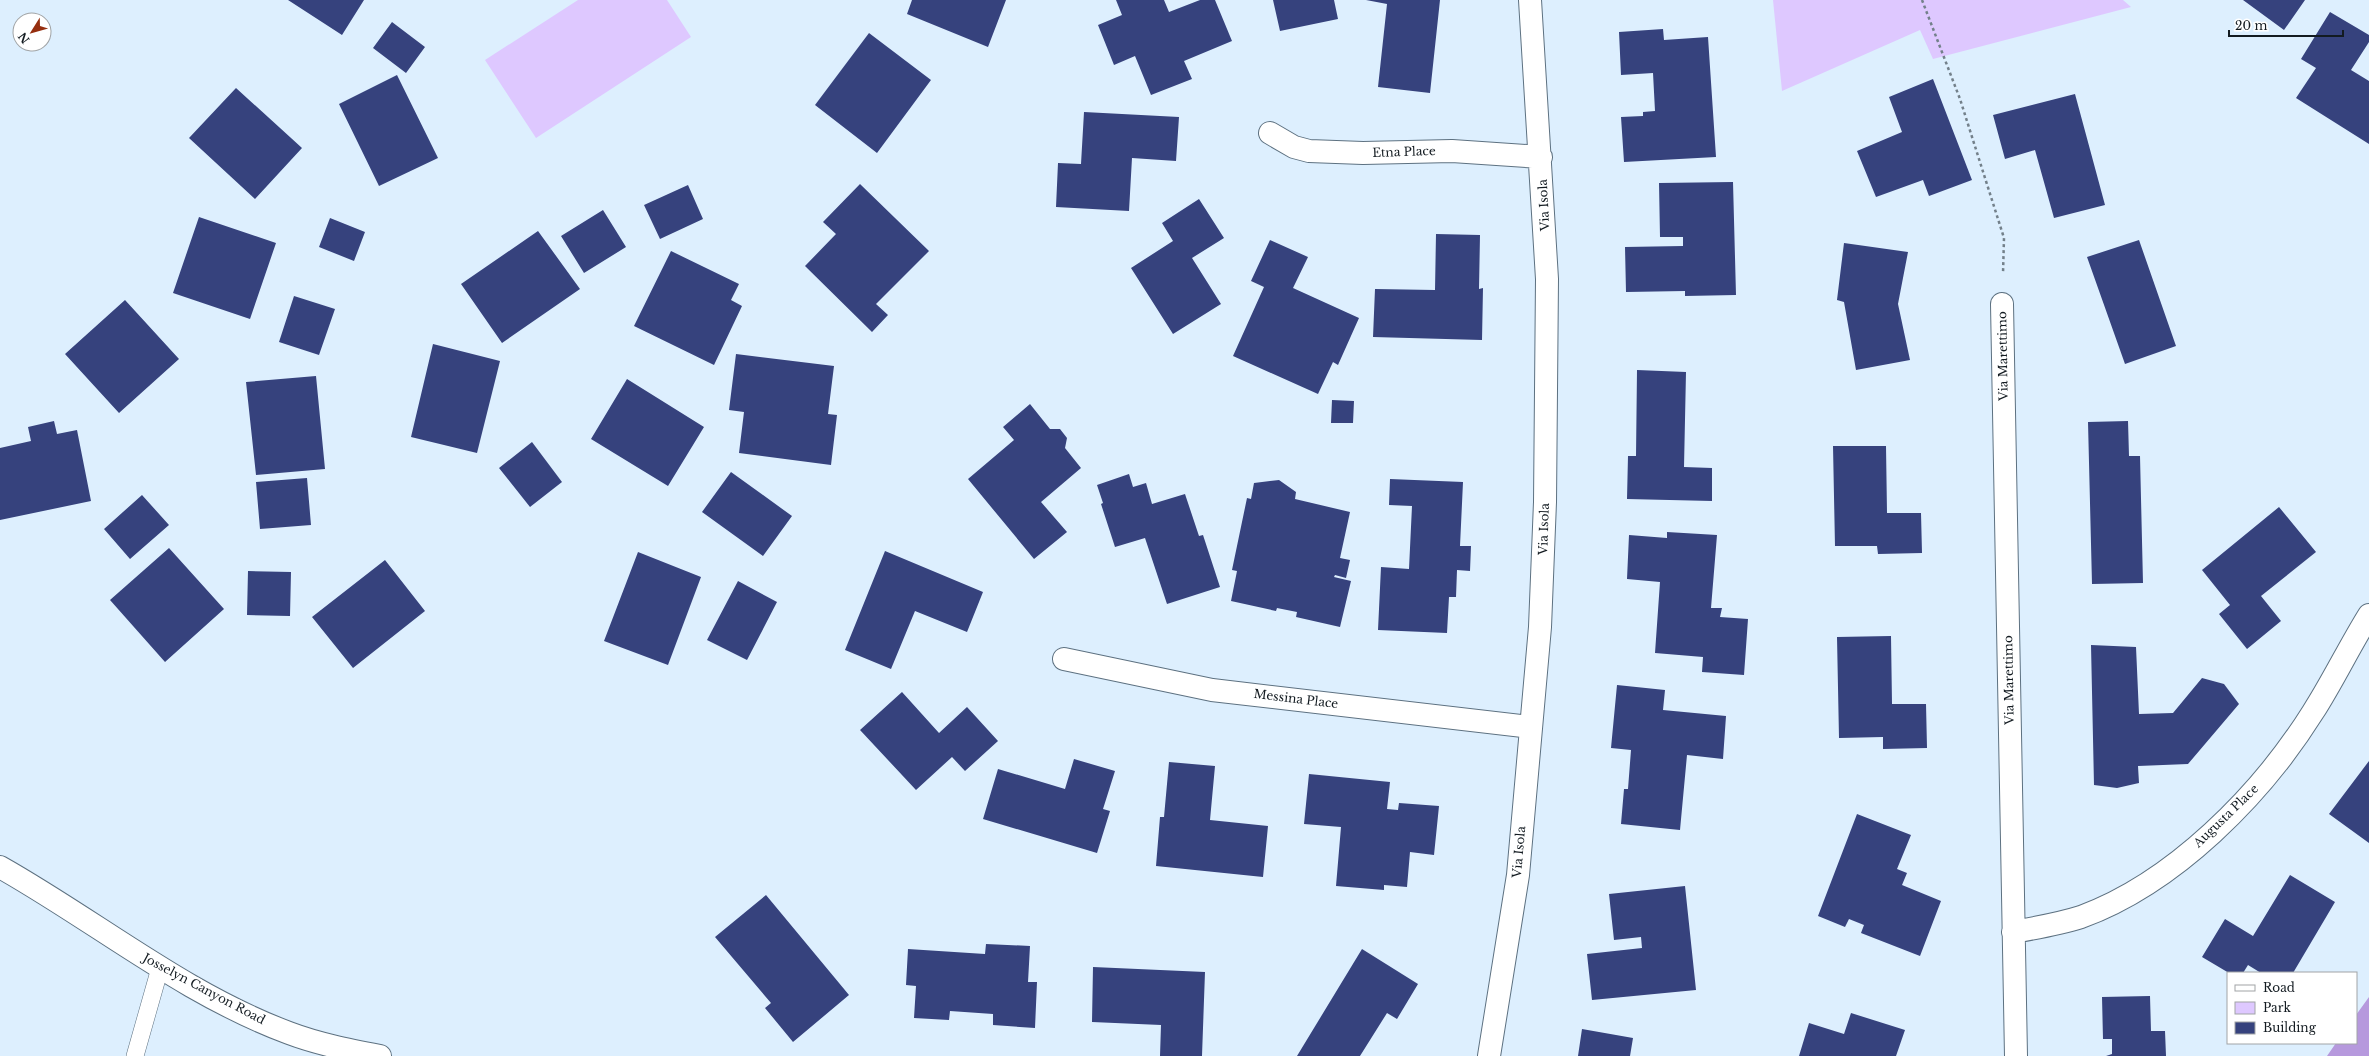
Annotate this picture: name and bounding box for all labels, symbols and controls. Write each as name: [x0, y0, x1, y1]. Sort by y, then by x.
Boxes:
north arrow: [12, 12, 52, 52]
scale bar: [2229, 12, 2343, 38]
text: 20 m: [2235, 18, 2267, 33]
text: N: [15, 29, 33, 46]
street label: Etna Place: [1372, 143, 1436, 160]
street label: Via Isola: [1535, 178, 1552, 232]
street label: Via Marettimo: [1994, 311, 2011, 402]
street label: Via Isola: [1535, 502, 1552, 556]
street label: Via Marettimo: [2000, 635, 2017, 726]
street label: Messina Place: [1253, 686, 1339, 711]
street label: Augusta Place: [2189, 781, 2261, 851]
street label: Via Isola: [1509, 825, 1528, 880]
street label: Josselyn Canyon Road: [139, 949, 268, 1027]
legend: [2227, 972, 2357, 1044]
text: Road: [2263, 980, 2295, 995]
text: Park: [2263, 1000, 2291, 1015]
text: Building: [2263, 1020, 2317, 1035]

